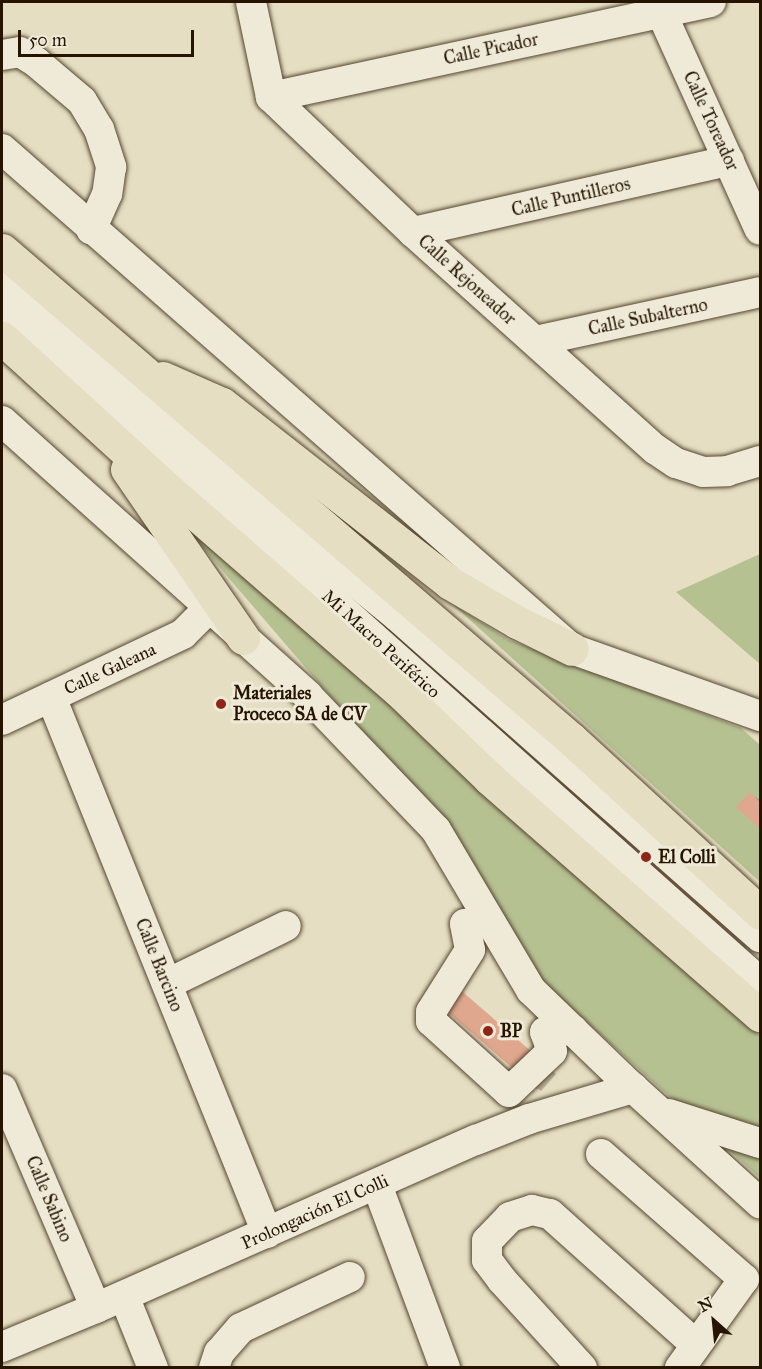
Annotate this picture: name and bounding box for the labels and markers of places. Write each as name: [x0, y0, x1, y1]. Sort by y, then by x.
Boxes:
place label: Materiales Proceco SA de CV: [233, 683, 366, 726]
marker: Materiales Proceco SA de CV: [214, 697, 228, 711]
place label: El Colli: [658, 846, 716, 868]
marker: El Colli: [639, 850, 653, 864]
place label: BP: [500, 1020, 522, 1042]
marker: BP: [481, 1024, 495, 1038]

